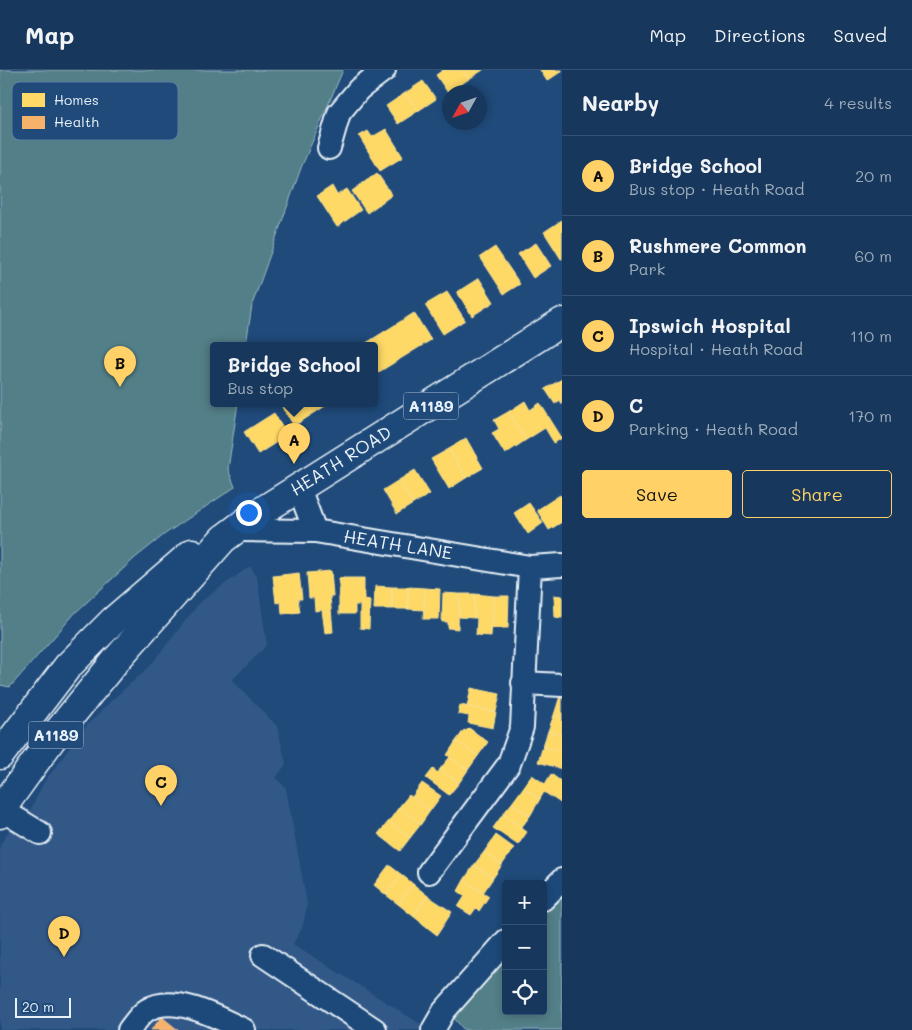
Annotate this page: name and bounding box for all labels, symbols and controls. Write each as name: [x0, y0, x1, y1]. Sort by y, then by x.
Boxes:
text: Map: [25, 19, 74, 50]
text: Map: [649, 23, 686, 47]
text: Directions: [714, 23, 806, 47]
text: Saved: [834, 23, 887, 47]
legend: [12, 82, 178, 140]
north arrow: [442, 85, 487, 130]
text: Nearby: [582, 89, 659, 116]
text: Homes: [54, 90, 99, 109]
text: 4 results: [824, 92, 892, 113]
text: Health: [54, 112, 99, 131]
text: Bridge School: [629, 153, 762, 178]
text: A: [592, 165, 604, 186]
text: 20 m: [855, 165, 892, 186]
text: Bus stop · Heath Road: [629, 178, 804, 199]
text: Rushmere Common: [629, 233, 806, 258]
text: B: [593, 245, 603, 266]
text: 60 m: [855, 245, 892, 266]
text: Park: [629, 258, 665, 279]
text: Ipswich Hospital: [629, 313, 791, 338]
text: C: [592, 325, 604, 346]
text: 110 m: [850, 325, 892, 346]
text: Hospital · Heath Road: [629, 338, 803, 359]
popup: [210, 342, 378, 407]
pin: B: [104, 346, 136, 387]
text: Bridge School: [227, 352, 361, 377]
text: Bus stop: [227, 377, 293, 398]
road number: A1189: [404, 392, 458, 420]
text: C: [629, 393, 643, 418]
text: D: [592, 405, 604, 426]
text: 170 m: [848, 405, 892, 426]
text: Parking · Heath Road: [629, 418, 798, 439]
street label: HEATH ROAD: [287, 421, 395, 501]
pin: A: [278, 423, 310, 464]
button: Save: [582, 470, 732, 518]
button: Share: [742, 470, 892, 518]
your location: [236, 500, 262, 526]
street label: HEATH LANE: [342, 524, 454, 564]
road number: A1189: [28, 722, 84, 748]
pin: C: [145, 765, 177, 806]
map controls: [502, 880, 547, 1015]
button: +: [502, 880, 547, 925]
pin: D: [48, 916, 80, 957]
button: −: [502, 925, 547, 970]
button: locate: [502, 970, 547, 1015]
scale bar: [15, 995, 71, 1018]
text: 20 m: [22, 997, 54, 1016]

